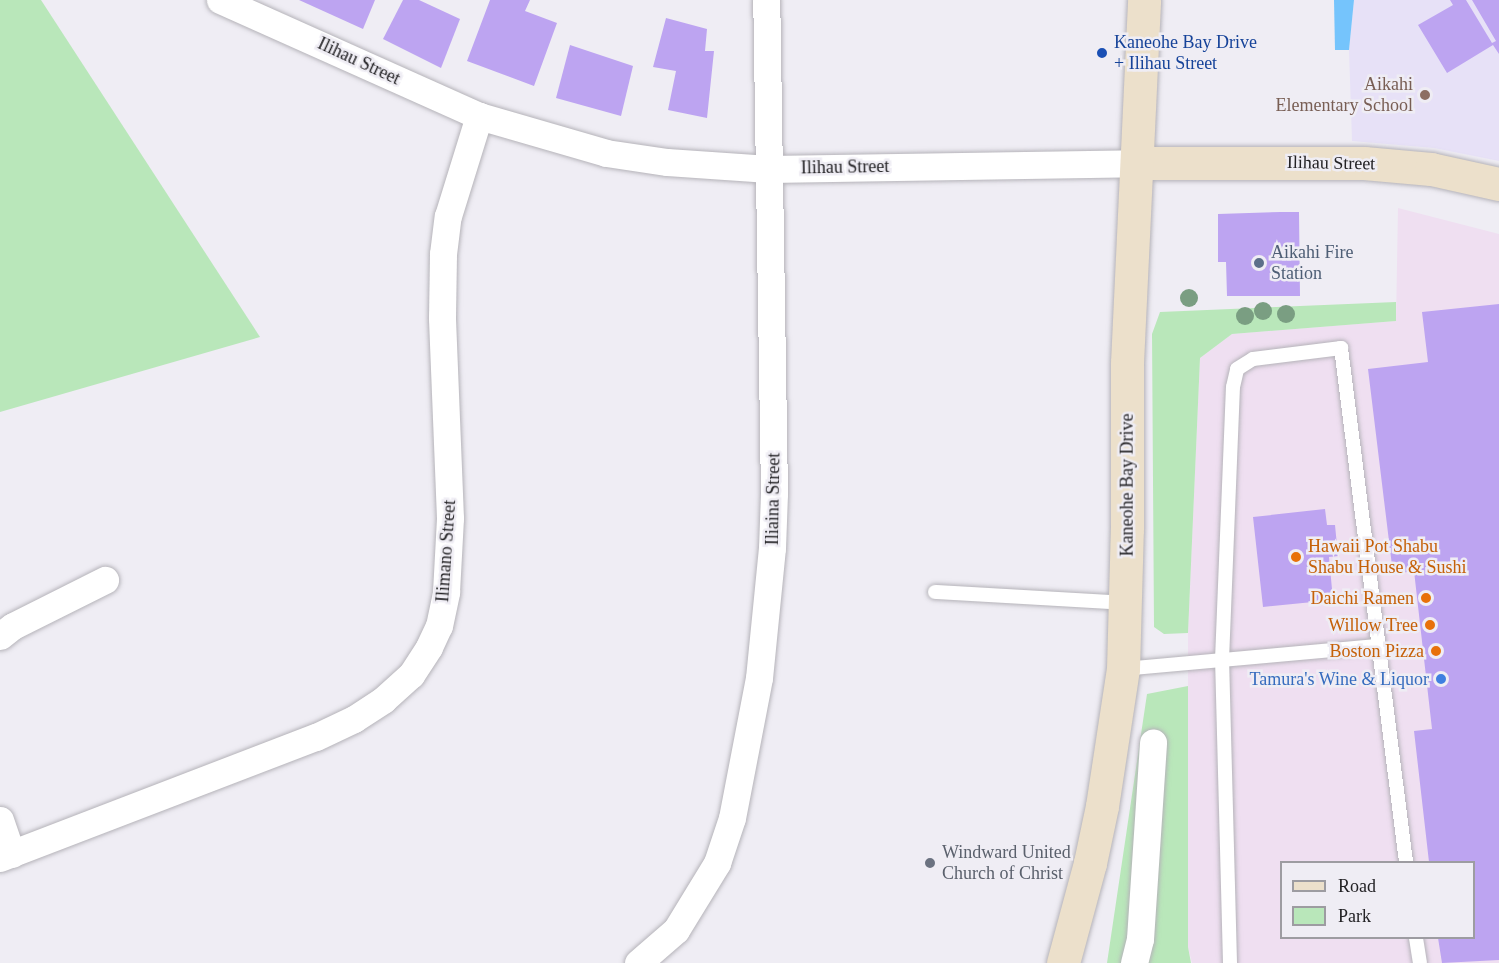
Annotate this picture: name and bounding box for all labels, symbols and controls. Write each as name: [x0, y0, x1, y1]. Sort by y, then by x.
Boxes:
place label: Kaneohe Bay Drive + Ilihau Street: [1114, 32, 1257, 74]
street label: Ilihau Street: [314, 33, 404, 89]
marker: Kaneohe Bay Drive + Ilihau Street: [1095, 46, 1109, 60]
place label: Aikahi Elementary School: [1276, 74, 1413, 116]
marker: Aikahi Elementary School: [1418, 88, 1432, 102]
street label: Ilihau Street: [1287, 151, 1375, 175]
street label: Ilihau Street: [801, 155, 889, 179]
place label: Aikahi Fire Station: [1271, 242, 1353, 284]
marker: Aikahi Fire Station: [1252, 256, 1266, 270]
street label: Kaneohe Bay Drive: [1116, 414, 1138, 556]
street label: Iliaina Street: [761, 453, 785, 545]
street label: Ilimano Street: [432, 499, 460, 603]
place label: Hawaii Pot Shabu Shabu House & Sushi: [1308, 536, 1467, 578]
marker: Hawaii Pot Shabu Shabu House & Sushi: [1289, 550, 1303, 564]
place label: Daichi Ramen: [1311, 587, 1414, 609]
marker: Daichi Ramen: [1419, 591, 1433, 605]
place label: Willow Tree: [1328, 614, 1418, 636]
marker: Willow Tree: [1423, 618, 1437, 632]
place label: Boston Pizza: [1330, 640, 1424, 662]
marker: Boston Pizza: [1429, 644, 1443, 658]
place label: Tamura's Wine & Liquor: [1249, 668, 1429, 690]
marker: Tamura's Wine & Liquor: [1434, 672, 1448, 686]
place label: Windward United Church of Christ: [942, 842, 1071, 884]
marker: Windward United Church of Christ: [923, 856, 937, 870]
legend: [1280, 861, 1475, 939]
text: Road: [1338, 876, 1376, 896]
text: Park: [1338, 906, 1371, 926]

